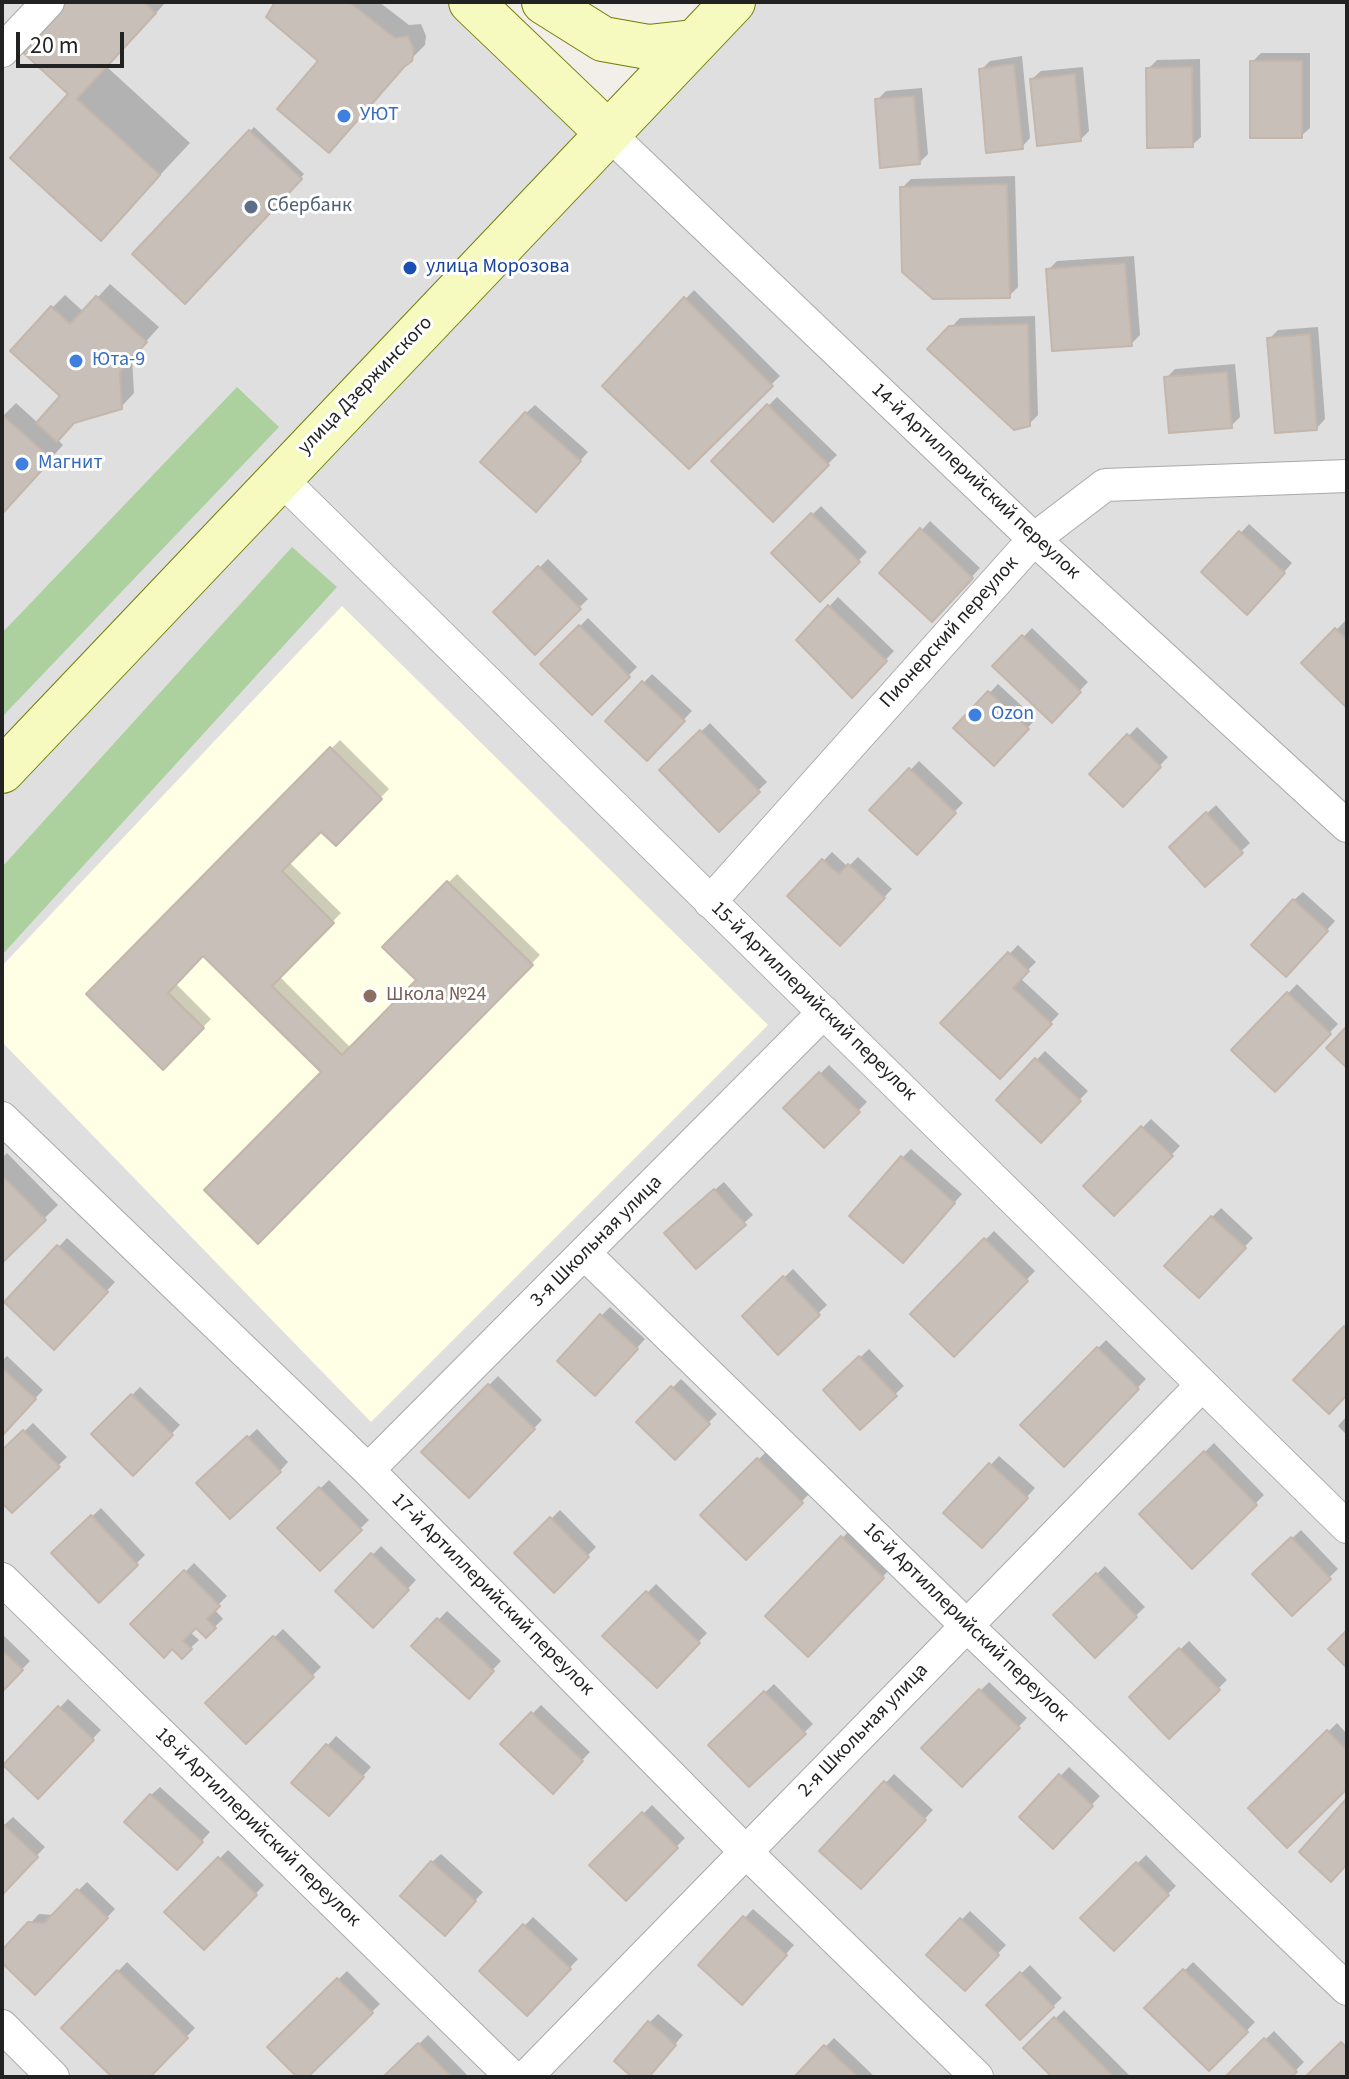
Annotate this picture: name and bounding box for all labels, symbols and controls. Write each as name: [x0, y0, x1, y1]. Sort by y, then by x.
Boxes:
scale bar: [20, 16, 128, 66]
text: 20 m: [30, 28, 79, 63]
place label: УЮТ: [360, 104, 399, 128]
marker: УЮТ: [335, 107, 353, 125]
place label: Сбербанк: [267, 195, 352, 219]
marker: Сбербанк: [242, 198, 260, 216]
place label: улица Морозова: [426, 256, 570, 280]
marker: улица Морозова: [401, 259, 419, 277]
street label: улица Дзержинского: [294, 312, 438, 460]
place label: Юта-9: [92, 349, 145, 373]
marker: Юта-9: [67, 352, 85, 370]
street label: 14-й Артиллерийский переулок: [866, 379, 1084, 585]
place label: Магнит: [38, 452, 103, 476]
marker: Магнит: [13, 455, 31, 473]
street label: Пионерский переулок: [876, 552, 1024, 714]
place label: Ozon: [991, 703, 1034, 727]
marker: Ozon: [966, 706, 984, 724]
street label: 15-й Артиллерийский переулок: [705, 897, 921, 1107]
place label: Школа №24: [386, 984, 486, 1008]
marker: Школа №24: [361, 987, 379, 1005]
street label: 3-я Школьная улица: [526, 1171, 668, 1313]
street label: 17-й Артиллерийский переулок: [386, 1489, 598, 1701]
street label: 16-й Артиллерийский переулок: [857, 1518, 1073, 1728]
street label: 2-я Школьная улица: [794, 1659, 934, 1803]
street label: 18-й Артиллерийский переулок: [149, 1723, 365, 1933]

